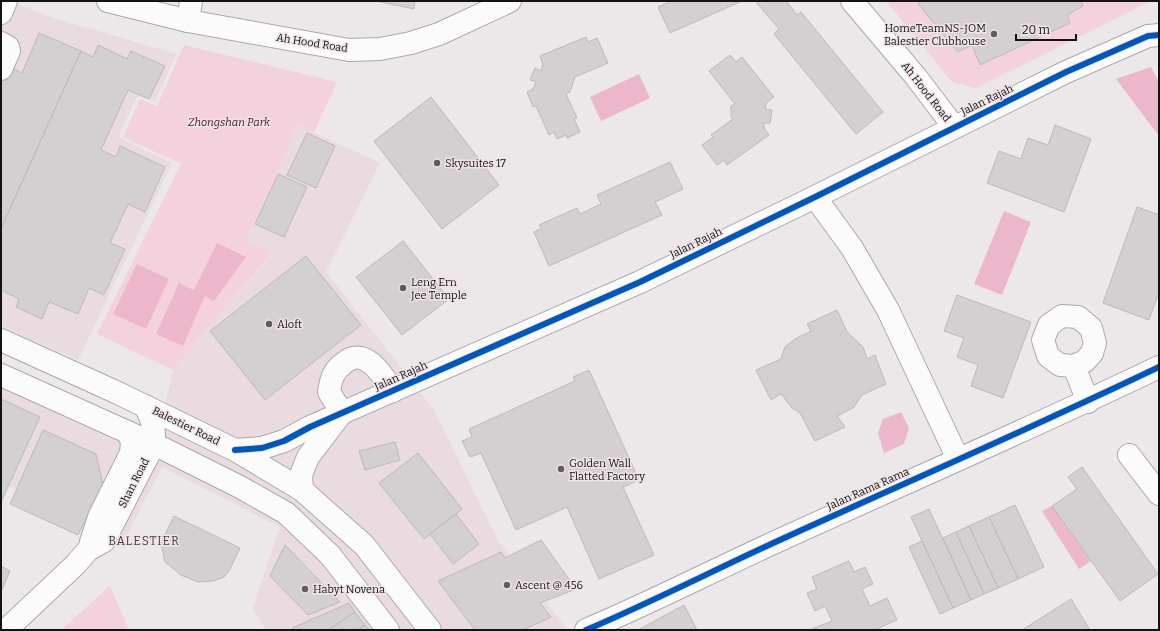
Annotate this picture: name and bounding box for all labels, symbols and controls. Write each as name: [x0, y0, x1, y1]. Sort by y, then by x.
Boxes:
scale bar: [1016, 16, 1076, 42]
place label: HomeTeamNS-JOM Balestier Clubhouse: [884, 22, 986, 48]
text: 20 m: [1022, 23, 1051, 37]
marker: HomeTeamNS-JOM Balestier Clubhouse: [989, 29, 999, 39]
street label: Ah Hood Road: [275, 31, 349, 55]
street label: Ah Hood Road: [899, 59, 954, 125]
street label: Jalan Rajah: [958, 82, 1015, 119]
park label: Zhongshan Park: [188, 116, 271, 129]
place label: Skysuites 17: [445, 157, 506, 170]
marker: Skysuites 17: [432, 158, 442, 168]
street label: Jalan Rajah: [667, 225, 724, 262]
place label: Leng Ern Jee Temple: [410, 276, 467, 302]
marker: Leng Ern Jee Temple: [398, 283, 408, 293]
place label: Aloft: [277, 318, 302, 331]
marker: Aloft: [264, 319, 274, 329]
street label: Jalan Rajah: [372, 359, 430, 394]
street label: Balestier Road: [150, 404, 222, 448]
street label: Shan Road: [116, 455, 152, 510]
place label: Golden Wall Flatted Factory: [569, 457, 645, 483]
marker: Golden Wall Flatted Factory: [556, 464, 566, 474]
street label: Jalan Rama Rama: [824, 465, 911, 513]
district label: BALESTIER: [108, 534, 180, 548]
place label: Ascent @ 456: [515, 579, 583, 592]
marker: Ascent @ 456: [502, 580, 512, 590]
place label: Habyt Novena: [313, 583, 385, 596]
marker: Habyt Novena: [300, 584, 310, 594]

